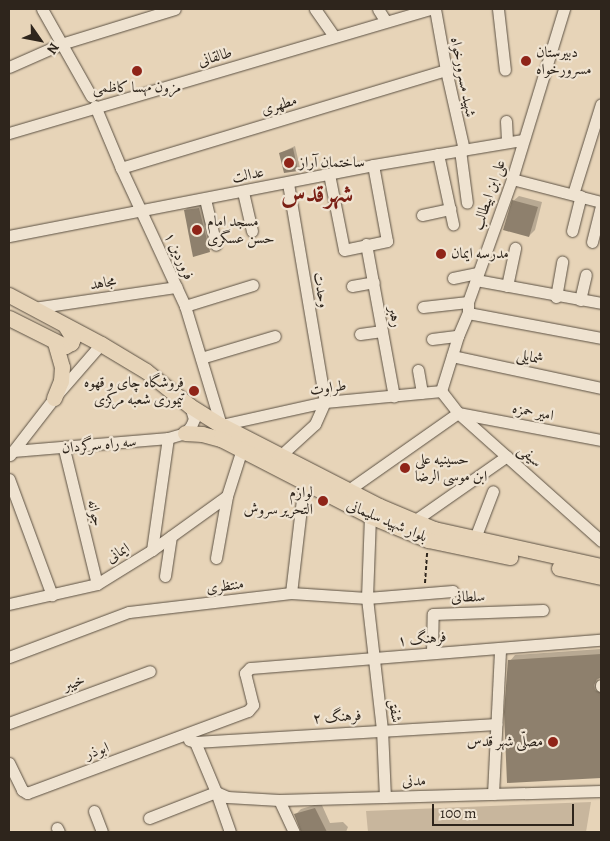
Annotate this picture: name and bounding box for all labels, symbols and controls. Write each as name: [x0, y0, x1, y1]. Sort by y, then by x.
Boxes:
north arrow: [15, 15, 65, 65]
street label: شهید مسرورخواه: [446, 35, 480, 119]
text: N: [42, 39, 64, 58]
place label: دبیرستان مسرورخواه: [536, 43, 592, 78]
street label: طالقانی: [196, 44, 234, 70]
marker: دبیرستان مسرورخواه: [520, 55, 532, 67]
marker: مزون مهسا کاظمی: [131, 65, 143, 77]
place label: مزون مهسا کاظمی: [93, 79, 181, 97]
street label: مطهری: [259, 91, 299, 119]
place label: ساختمان آراز: [299, 154, 365, 172]
marker: ساختمان آراز: [283, 157, 295, 169]
street label: علی ابن ابیطالب: [469, 157, 509, 233]
street label: عدالت: [231, 163, 265, 187]
district label: شهرقدس: [281, 179, 353, 209]
place label: مسجد امام حسن عسگری: [207, 212, 275, 247]
marker: مسجد امام حسن عسگری: [191, 224, 203, 236]
street label: فروردین ۱: [160, 229, 198, 283]
place label: مدرسه ایمان: [451, 245, 509, 263]
marker: مدرسه ایمان: [435, 248, 447, 260]
street label: وحدت: [309, 271, 333, 309]
street label: مجاهد: [89, 272, 117, 294]
street label: رهبر: [384, 305, 406, 329]
street label: شمایلی: [515, 345, 545, 369]
place label: فروشگاه چای و قهوه تیموری شعبه مرکزی: [84, 373, 184, 408]
street label: طراوت: [309, 377, 347, 399]
marker: فروشگاه چای و قهوه تیموری شعبه مرکزی: [188, 385, 200, 397]
street label: امیر حمزه: [511, 399, 555, 425]
street label: سه راه سرگردان: [61, 433, 137, 457]
street label: سیفی: [514, 441, 546, 471]
place label: حسینیه علی ابن موسی الرضا: [415, 450, 487, 485]
marker: حسینیه علی ابن موسی الرضا: [399, 462, 411, 474]
place label: لوازم التحریر سروش: [243, 483, 313, 518]
marker: لوازم التحریر سروش: [317, 495, 329, 507]
street label: بلوار شهید سلیمانی: [344, 496, 430, 546]
street label: جوانه: [83, 498, 107, 528]
street label: ایمانی: [103, 539, 133, 567]
street label: منتظری: [205, 575, 245, 597]
street label: سلطانی: [451, 588, 485, 606]
street label: فرهنگ ۱: [397, 628, 447, 650]
street label: خیبر: [61, 671, 87, 695]
street label: شفق: [384, 698, 406, 724]
street label: فرهنگ ۲: [312, 706, 362, 728]
place label: مصلّی شهر قدس: [467, 733, 543, 751]
marker: مصلّی شهر قدس: [547, 736, 559, 748]
street label: ابوذر: [83, 738, 111, 764]
street label: مدنی: [402, 772, 426, 790]
scale bar: [435, 794, 578, 826]
text: 100 m: [440, 803, 477, 823]

